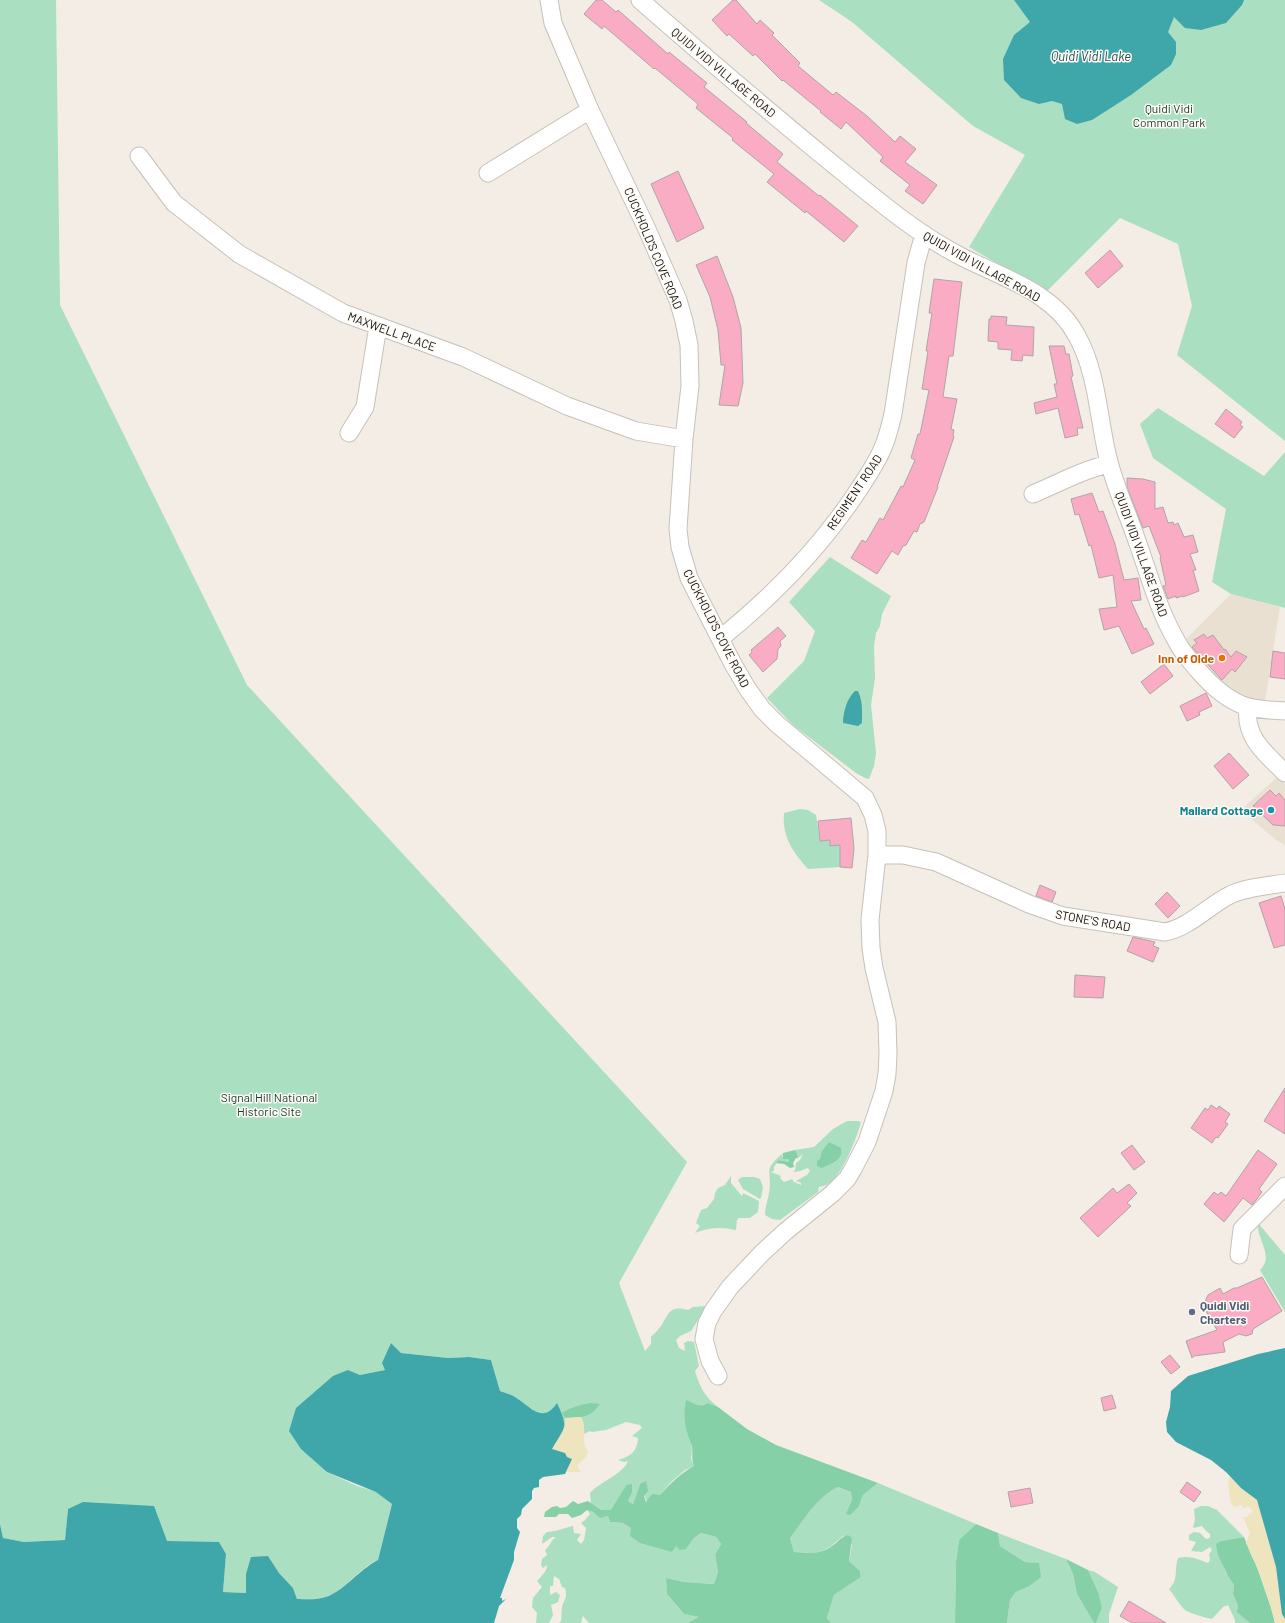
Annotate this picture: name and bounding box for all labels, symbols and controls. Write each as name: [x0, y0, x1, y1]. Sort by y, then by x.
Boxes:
street label: QUIDI VIDI VILLAGE ROAD: [669, 24, 779, 120]
water label: Quidi Vidi Lake: [1051, 48, 1131, 64]
park label: Quidi Vidi Common Park: [1133, 101, 1205, 129]
street label: CUCKHOLD'S COVE ROAD: [622, 185, 686, 311]
street label: QUIDI VIDI VILLAGE ROAD: [921, 228, 1043, 304]
street label: MAXWELL PLACE: [346, 309, 438, 353]
street label: REGIMENT ROAD: [824, 452, 884, 532]
street label: QUIDI VIDI VILLAGE ROAD: [1113, 490, 1171, 618]
street label: CUCKHOLD'S COVE ROAD: [681, 567, 753, 689]
place label: Inn of Olde: [1158, 651, 1214, 665]
marker: Inn of Olde: [1217, 653, 1227, 663]
place label: Mallard Cottage: [1180, 803, 1263, 817]
marker: Mallard Cottage: [1266, 805, 1276, 815]
street label: STONE'S ROAD: [1054, 906, 1132, 934]
park label: Signal Hill National Historic Site: [221, 1090, 317, 1118]
place label: Quidi Vidi Charters: [1200, 1298, 1249, 1326]
marker: Quidi Vidi Charters: [1187, 1307, 1197, 1317]

